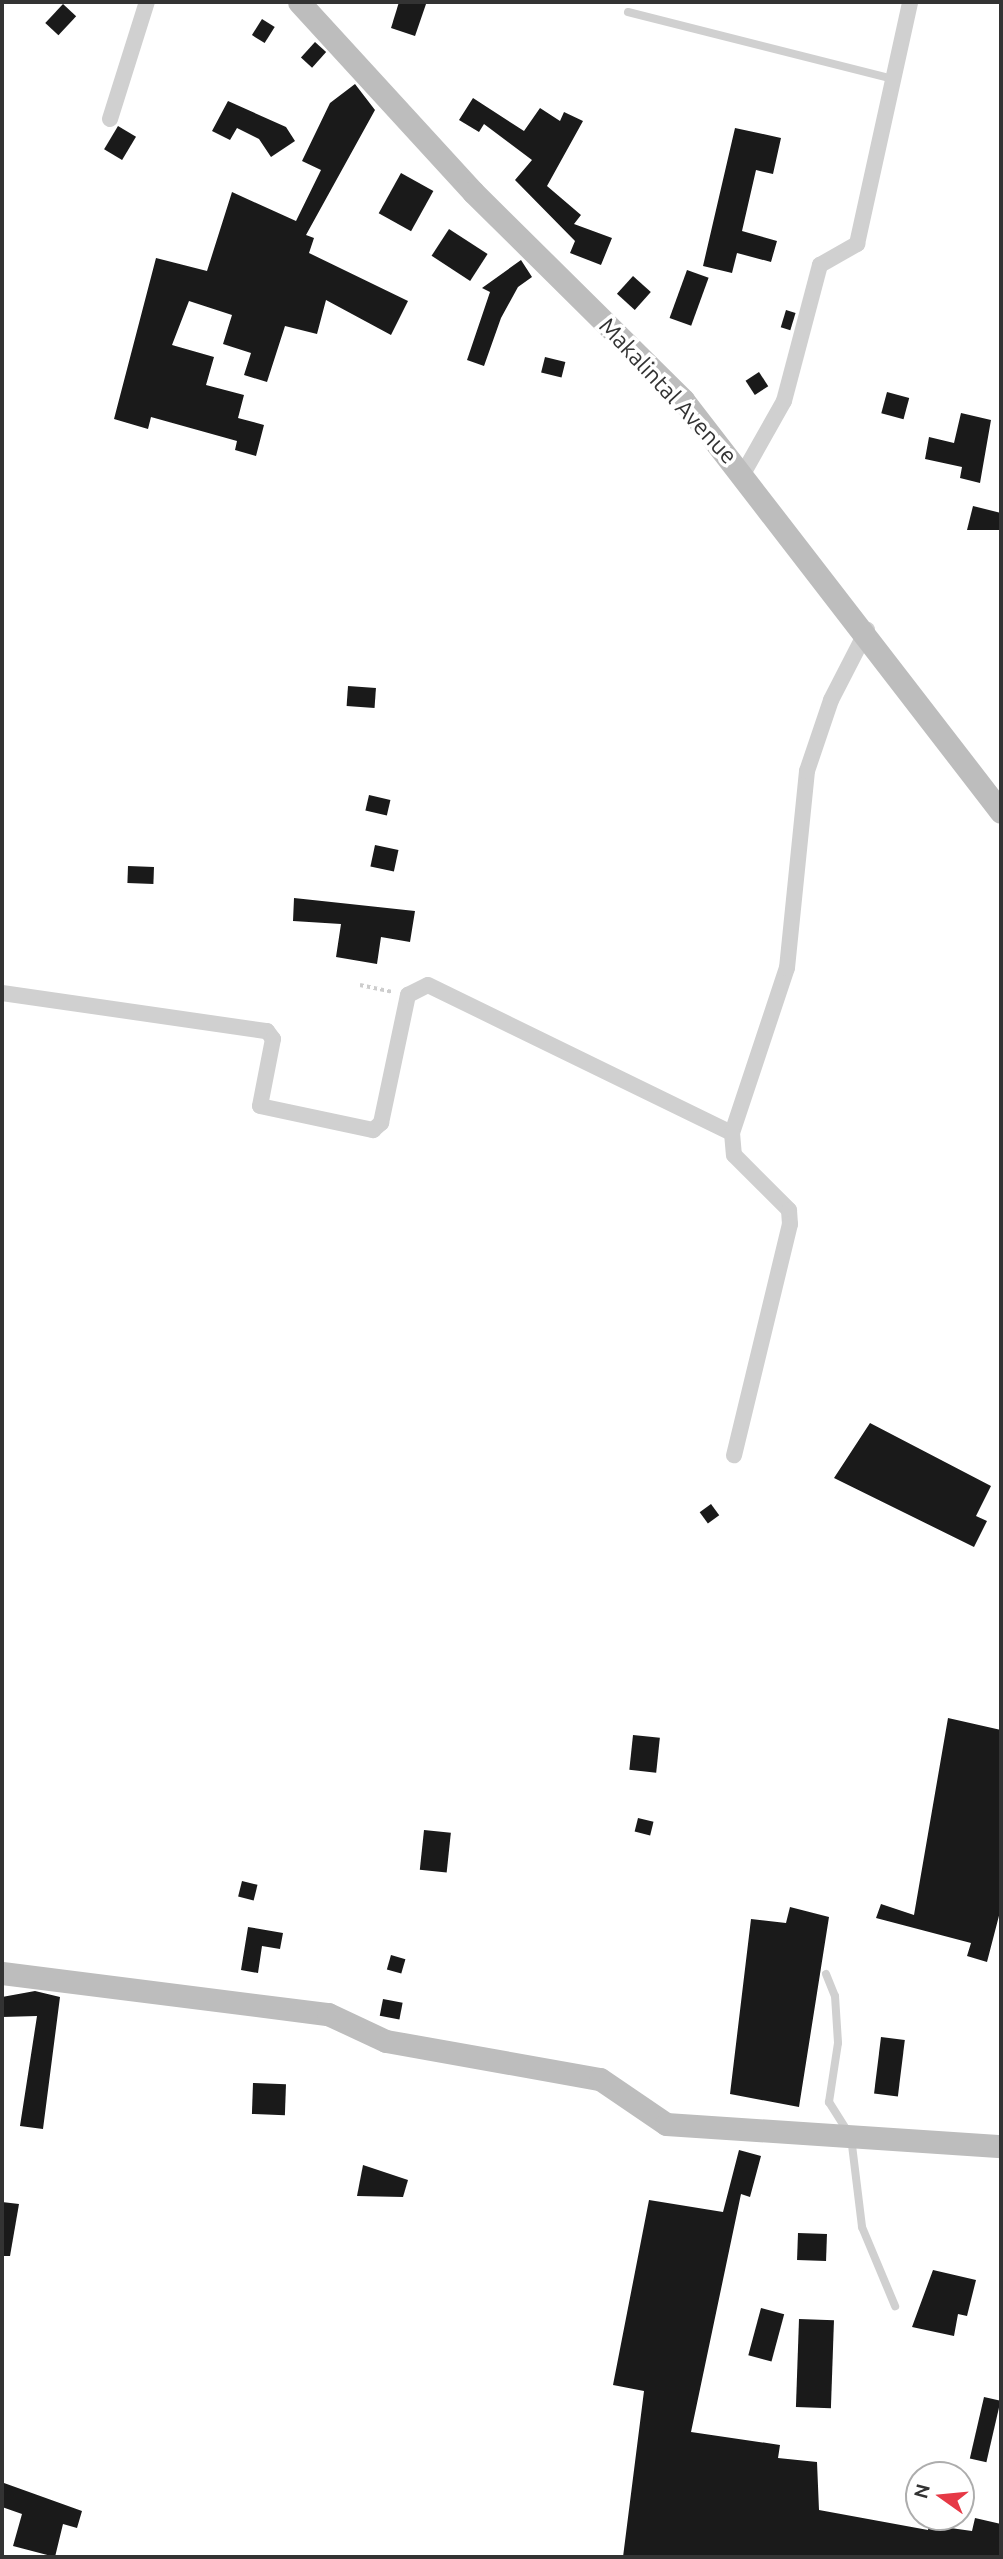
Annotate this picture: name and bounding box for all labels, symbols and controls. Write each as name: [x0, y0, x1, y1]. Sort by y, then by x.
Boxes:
street label: Makalintal Avenue: [593, 312, 743, 470]
north arrow: [905, 2461, 975, 2531]
text: N: [909, 2481, 934, 2501]

